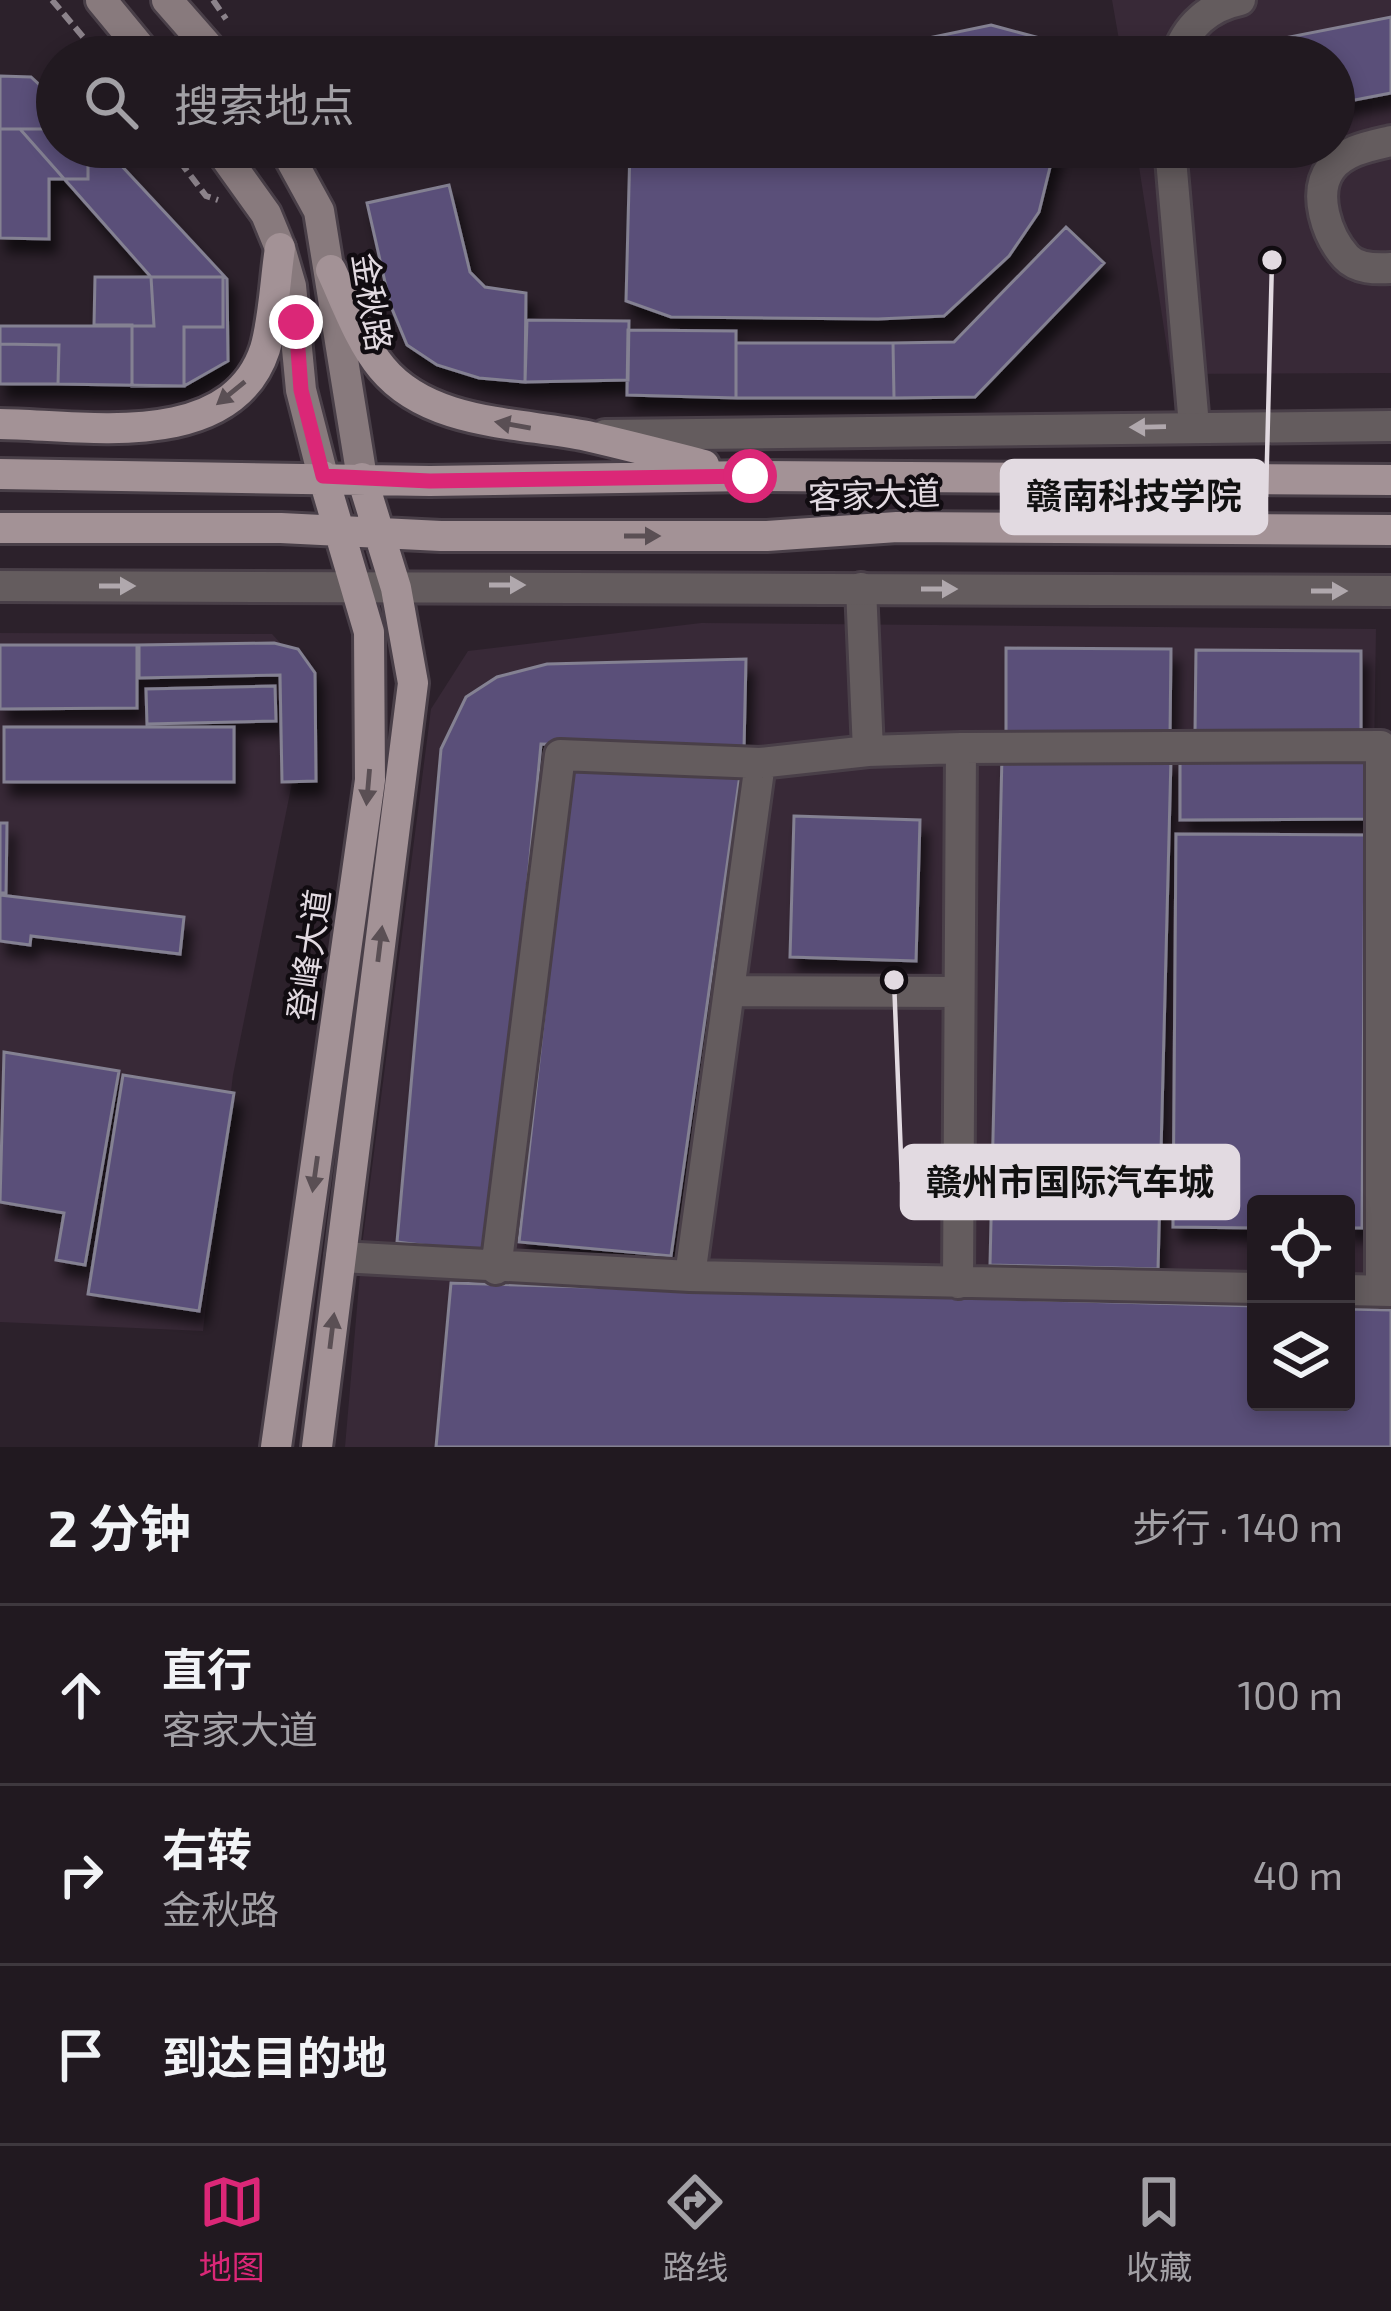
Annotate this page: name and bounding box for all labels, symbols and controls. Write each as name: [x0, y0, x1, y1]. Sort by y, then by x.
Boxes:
search box: [36, 36, 1355, 168]
icon: search: [78, 69, 144, 135]
text: 搜索地点: [174, 77, 354, 131]
street label: 金秋路: [345, 250, 400, 354]
route end: [269, 295, 323, 349]
one-way arrow: [216, 380, 247, 405]
one-way arrow: [494, 415, 531, 434]
one-way arrow: [1128, 417, 1166, 437]
route start: [723, 449, 777, 503]
callout: 赣南科技学院: [1002, 461, 1266, 533]
street label: 客家大道: [807, 472, 941, 516]
text: 赣南科技学院: [1026, 473, 1242, 516]
one-way arrow: [624, 526, 662, 546]
one-way arrow: [489, 575, 527, 595]
one-way arrow: [99, 576, 137, 596]
one-way arrow: [921, 579, 959, 599]
one-way arrow: [1311, 581, 1349, 601]
one-way arrow: [358, 769, 377, 806]
street label: 登峰大道: [279, 887, 337, 1023]
one-way arrow: [371, 925, 390, 962]
callout: 赣州市国际汽车城: [902, 1146, 1238, 1218]
one-way arrow: [305, 1155, 324, 1193]
text: 赣州市国际汽车城: [926, 1159, 1214, 1202]
map controls: [1247, 1195, 1355, 1411]
button: locate: [1247, 1195, 1355, 1303]
button: layers: [1247, 1303, 1355, 1411]
one-way arrow: [322, 1312, 341, 1349]
text: 2 分钟: [48, 1496, 191, 1557]
text: 步行 · 140 m: [1133, 1503, 1343, 1550]
text: 直行: [162, 1641, 252, 1695]
icon: ahead: [48, 1662, 114, 1728]
text: 100 m: [1238, 1671, 1343, 1718]
text: 客家大道: [162, 1705, 318, 1752]
text: 右转: [162, 1821, 252, 1875]
icon: right: [48, 1842, 114, 1908]
text: 40 m: [1253, 1851, 1343, 1898]
text: 金秋路: [162, 1885, 279, 1932]
icon: arrive: [48, 2022, 114, 2088]
text: 到达目的地: [162, 2029, 387, 2083]
tab: 地图: [199, 2169, 265, 2289]
tab: 路线: [662, 2169, 728, 2289]
tab: 收藏: [1126, 2169, 1192, 2289]

